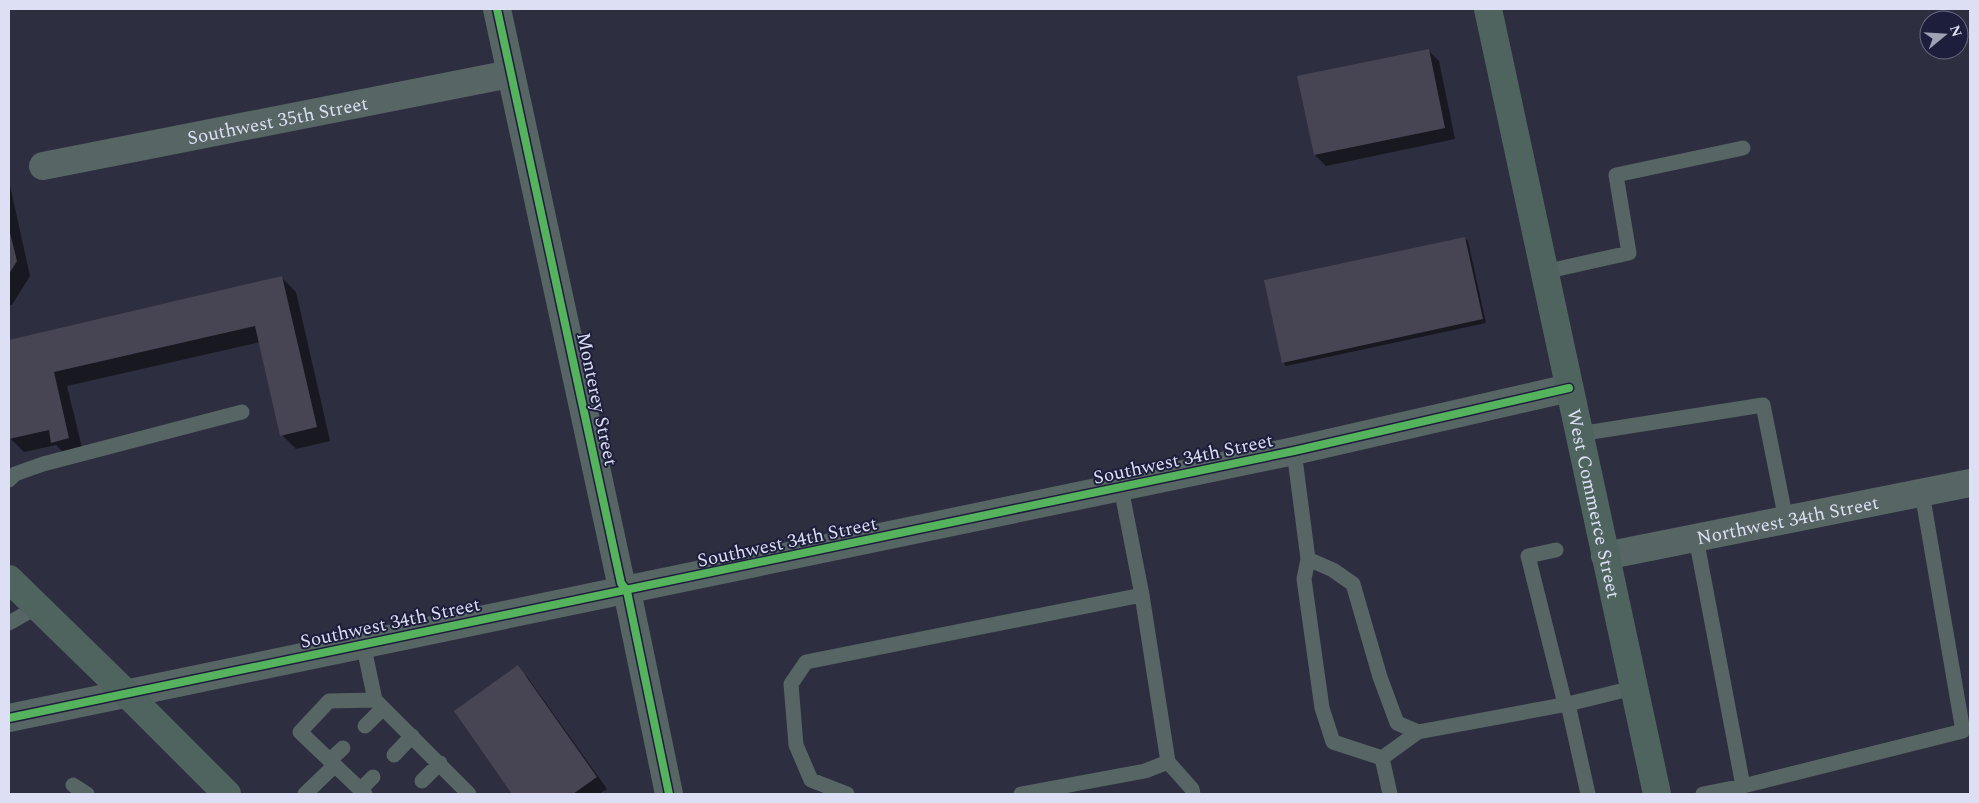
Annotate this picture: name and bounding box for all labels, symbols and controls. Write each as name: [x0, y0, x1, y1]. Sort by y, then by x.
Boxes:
north arrow: [1919, 10, 1969, 60]
text: N: [1944, 22, 1968, 40]
street label: Southwest 35th Street: [185, 89, 371, 153]
street label: Monterey Street: [568, 330, 625, 469]
street label: West Commerce Street: [1558, 406, 1628, 602]
street label: Southwest 34th Street: [1091, 426, 1276, 493]
street label: Northwest 34th Street: [1694, 489, 1882, 553]
street label: Southwest 34th Street: [695, 509, 880, 576]
street label: Southwest 34th Street: [298, 590, 483, 657]

